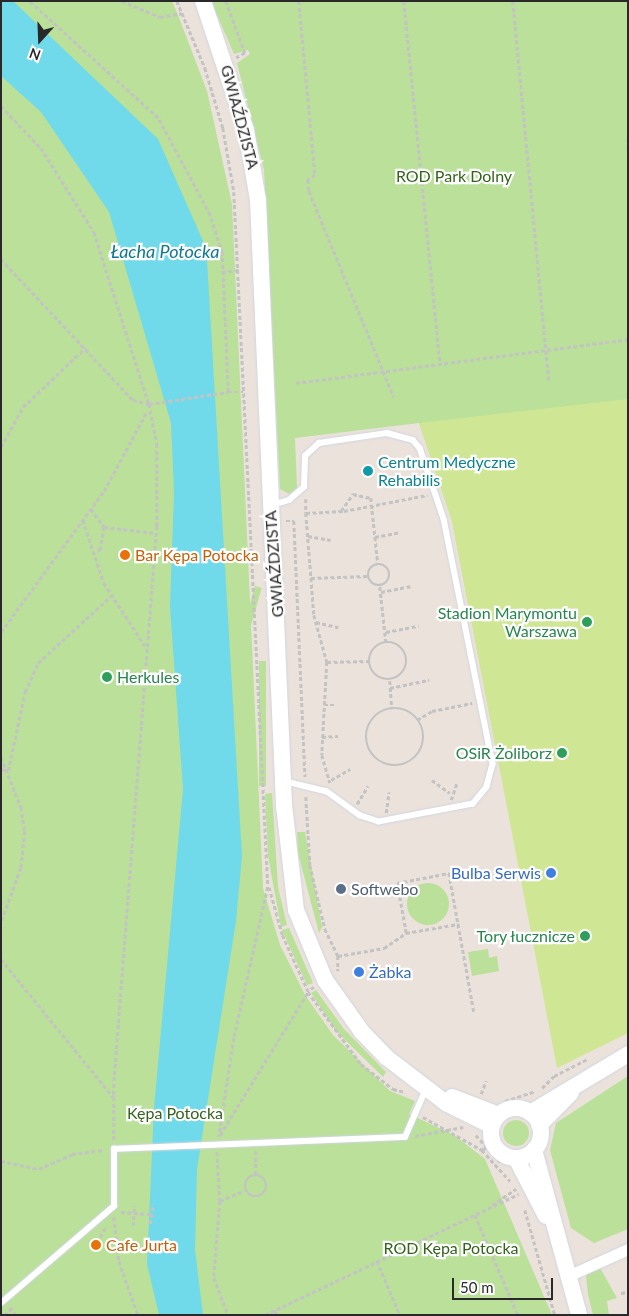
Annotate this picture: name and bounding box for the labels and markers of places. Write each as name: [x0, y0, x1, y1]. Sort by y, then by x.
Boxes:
place label: Centrum Medyczne Rehabilis: [378, 452, 516, 490]
marker: Centrum Medyczne Rehabilis: [362, 465, 374, 477]
place label: Bar Kępa Potocka: [135, 545, 259, 565]
marker: Bar Kępa Potocka: [119, 549, 131, 561]
place label: Stadion Marymontu Warszawa: [438, 603, 577, 641]
marker: Stadion Marymontu Warszawa: [581, 616, 593, 628]
place label: Herkules: [117, 667, 179, 687]
marker: Herkules: [101, 671, 113, 683]
place label: OSiR Żoliborz: [456, 743, 552, 763]
marker: OSiR Żoliborz: [556, 747, 568, 759]
place label: Bulba Serwis: [451, 863, 541, 883]
marker: Bulba Serwis: [545, 867, 557, 879]
place label: Softwebo: [351, 879, 418, 899]
marker: Softwebo: [335, 883, 347, 895]
place label: Tory łucznicze: [476, 926, 575, 946]
marker: Tory łucznicze: [579, 930, 591, 942]
place label: Żabka: [369, 962, 412, 982]
marker: Żabka: [353, 966, 365, 978]
place label: Cafe Jurta: [106, 1235, 177, 1255]
marker: Cafe Jurta: [90, 1239, 102, 1251]

